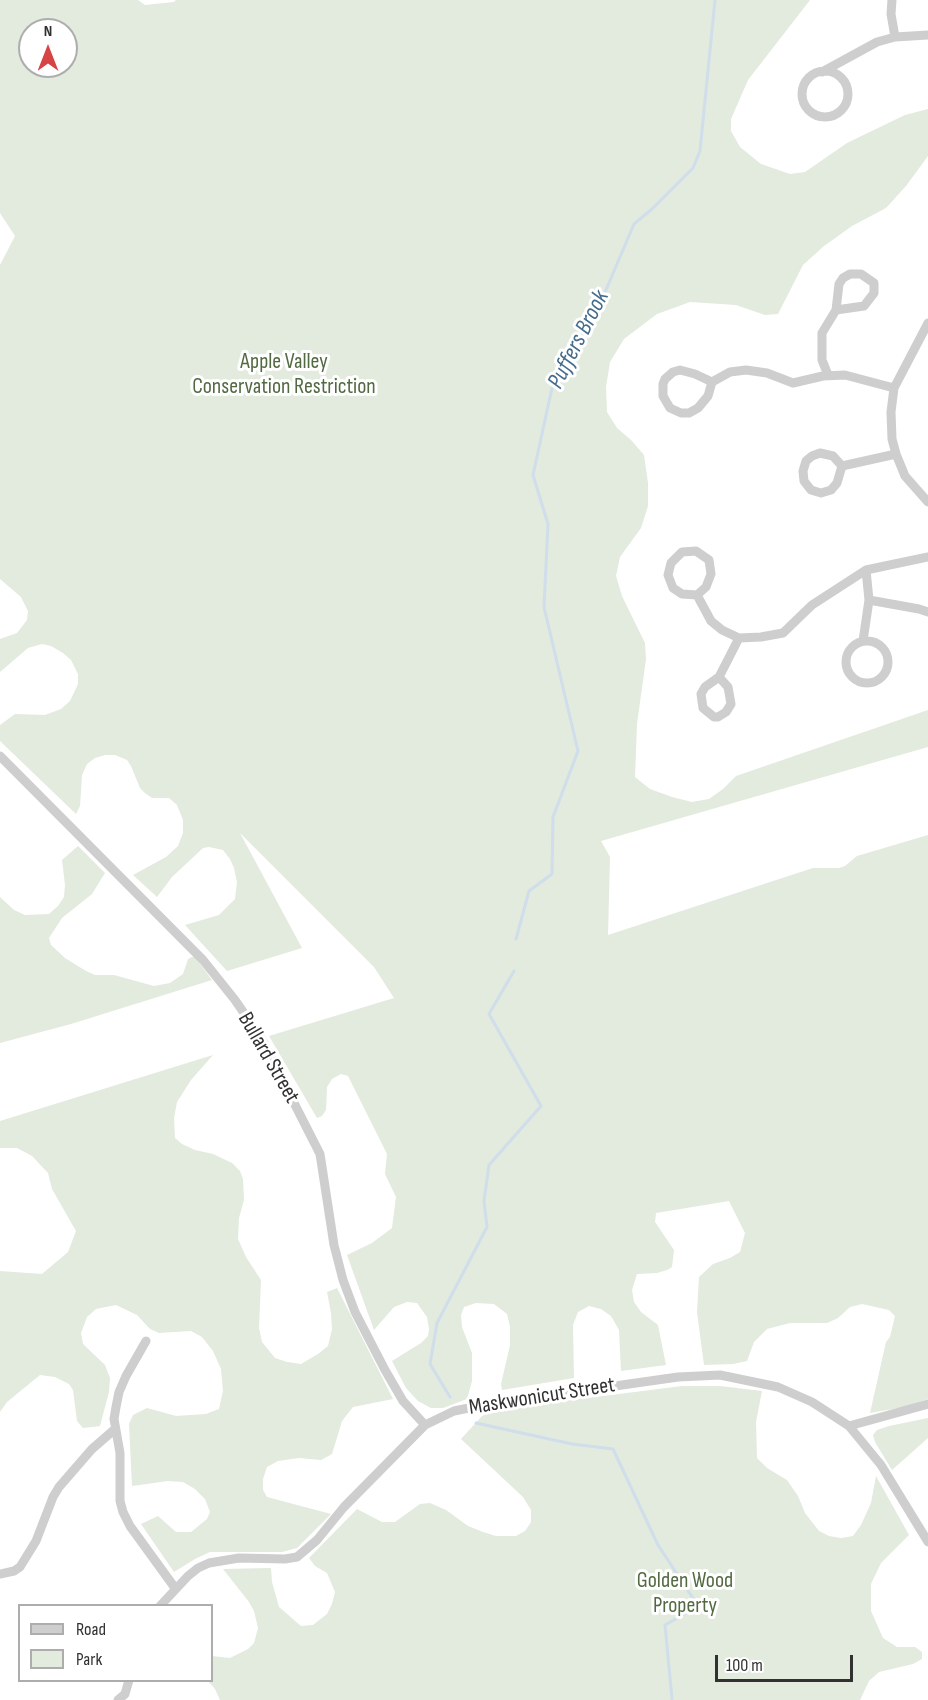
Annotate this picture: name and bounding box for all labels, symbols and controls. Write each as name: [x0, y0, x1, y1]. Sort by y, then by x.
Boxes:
north arrow: [18, 18, 78, 78]
text: N: [44, 22, 52, 41]
water label: Puffers Brook: [542, 286, 616, 394]
park label: Apple Valley Conservation Restriction: [192, 349, 376, 400]
street label: Bullard Street: [231, 1008, 305, 1108]
street label: Maskwonicut Street: [467, 1372, 617, 1422]
park label: Golden Wood Property: [637, 1568, 733, 1620]
legend: [18, 1604, 213, 1682]
text: Road: [76, 1619, 106, 1640]
scale bar: [718, 1643, 856, 1681]
text: Park: [76, 1649, 102, 1670]
text: 100 m: [726, 1655, 763, 1676]

